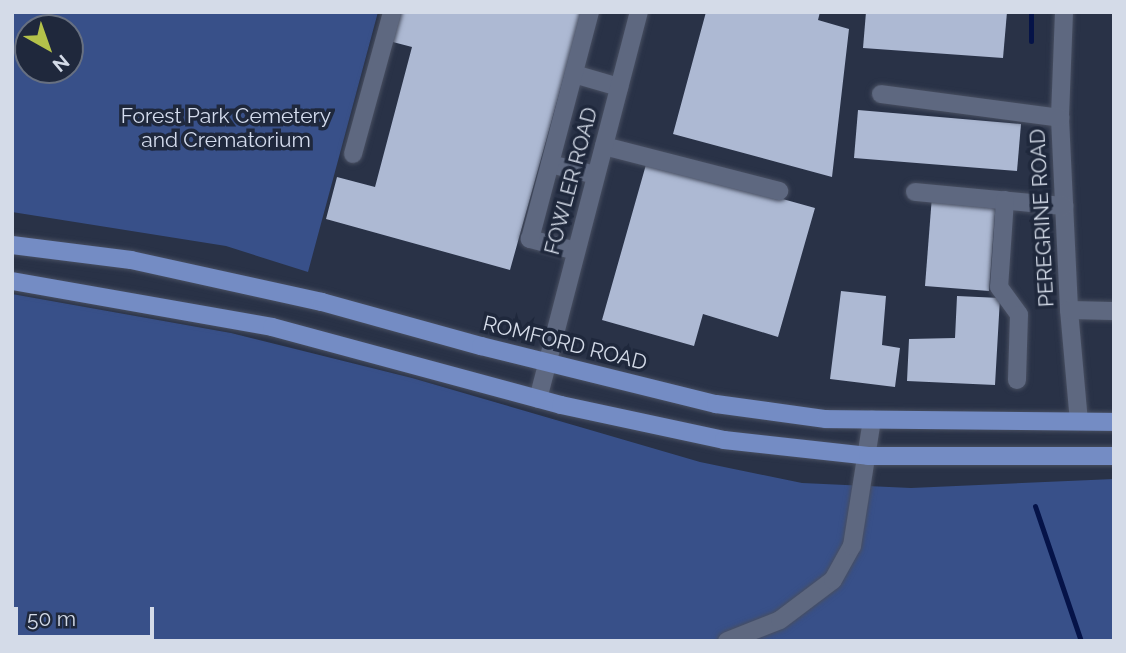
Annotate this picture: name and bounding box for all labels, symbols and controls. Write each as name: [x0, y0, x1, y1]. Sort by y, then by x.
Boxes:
north arrow: [14, 14, 84, 84]
text: N: [49, 50, 74, 77]
park label: Forest Park Cemetery and Crematorium: [121, 103, 331, 153]
street label: FOWLER ROAD: [539, 105, 603, 257]
street label: PEREGRINE ROAD: [1025, 128, 1059, 308]
street label: ROMFORD ROAD: [480, 310, 650, 376]
scale bar: [18, 594, 158, 638]
text: 50 m: [27, 606, 76, 631]

